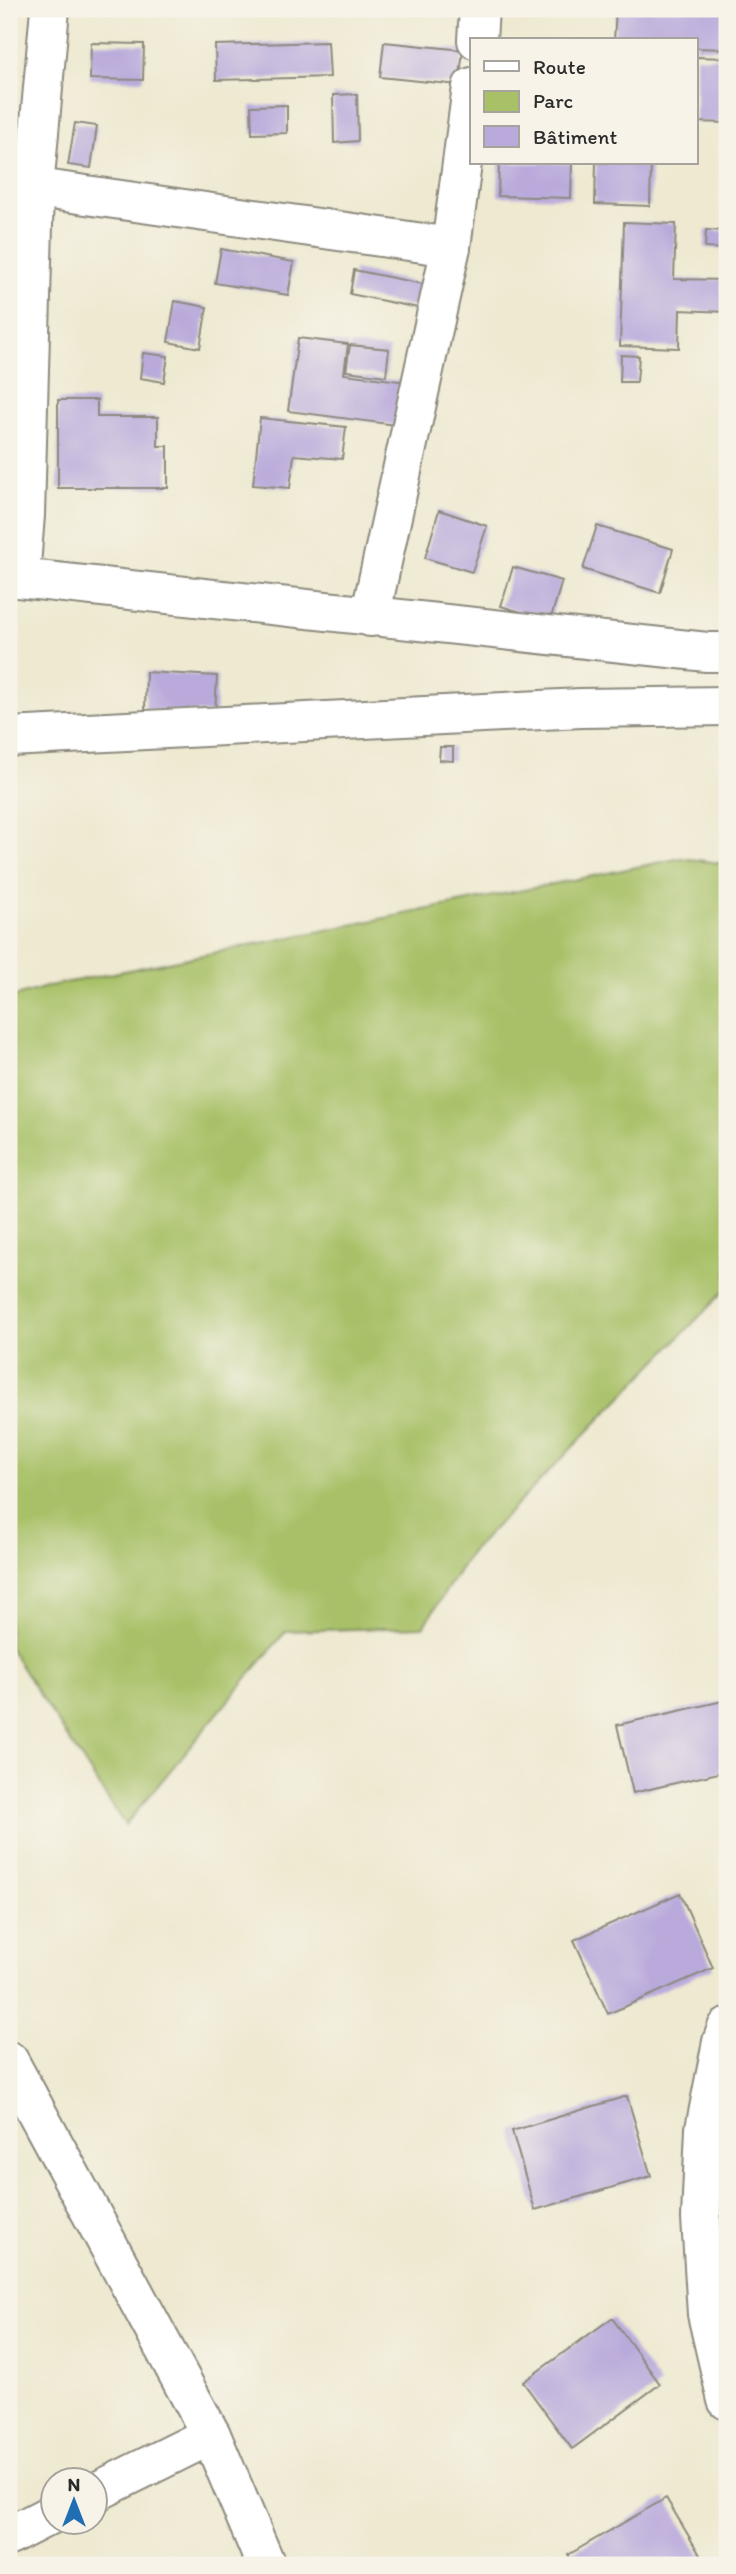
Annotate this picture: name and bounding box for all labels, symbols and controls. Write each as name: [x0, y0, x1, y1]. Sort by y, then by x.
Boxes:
legend: [470, 38, 698, 164]
text: Route: [533, 54, 586, 79]
text: Parc: [533, 88, 573, 113]
text: Bâtiment: [533, 124, 617, 149]
north arrow: [38, 2466, 108, 2536]
text: N: [68, 2473, 80, 2496]

